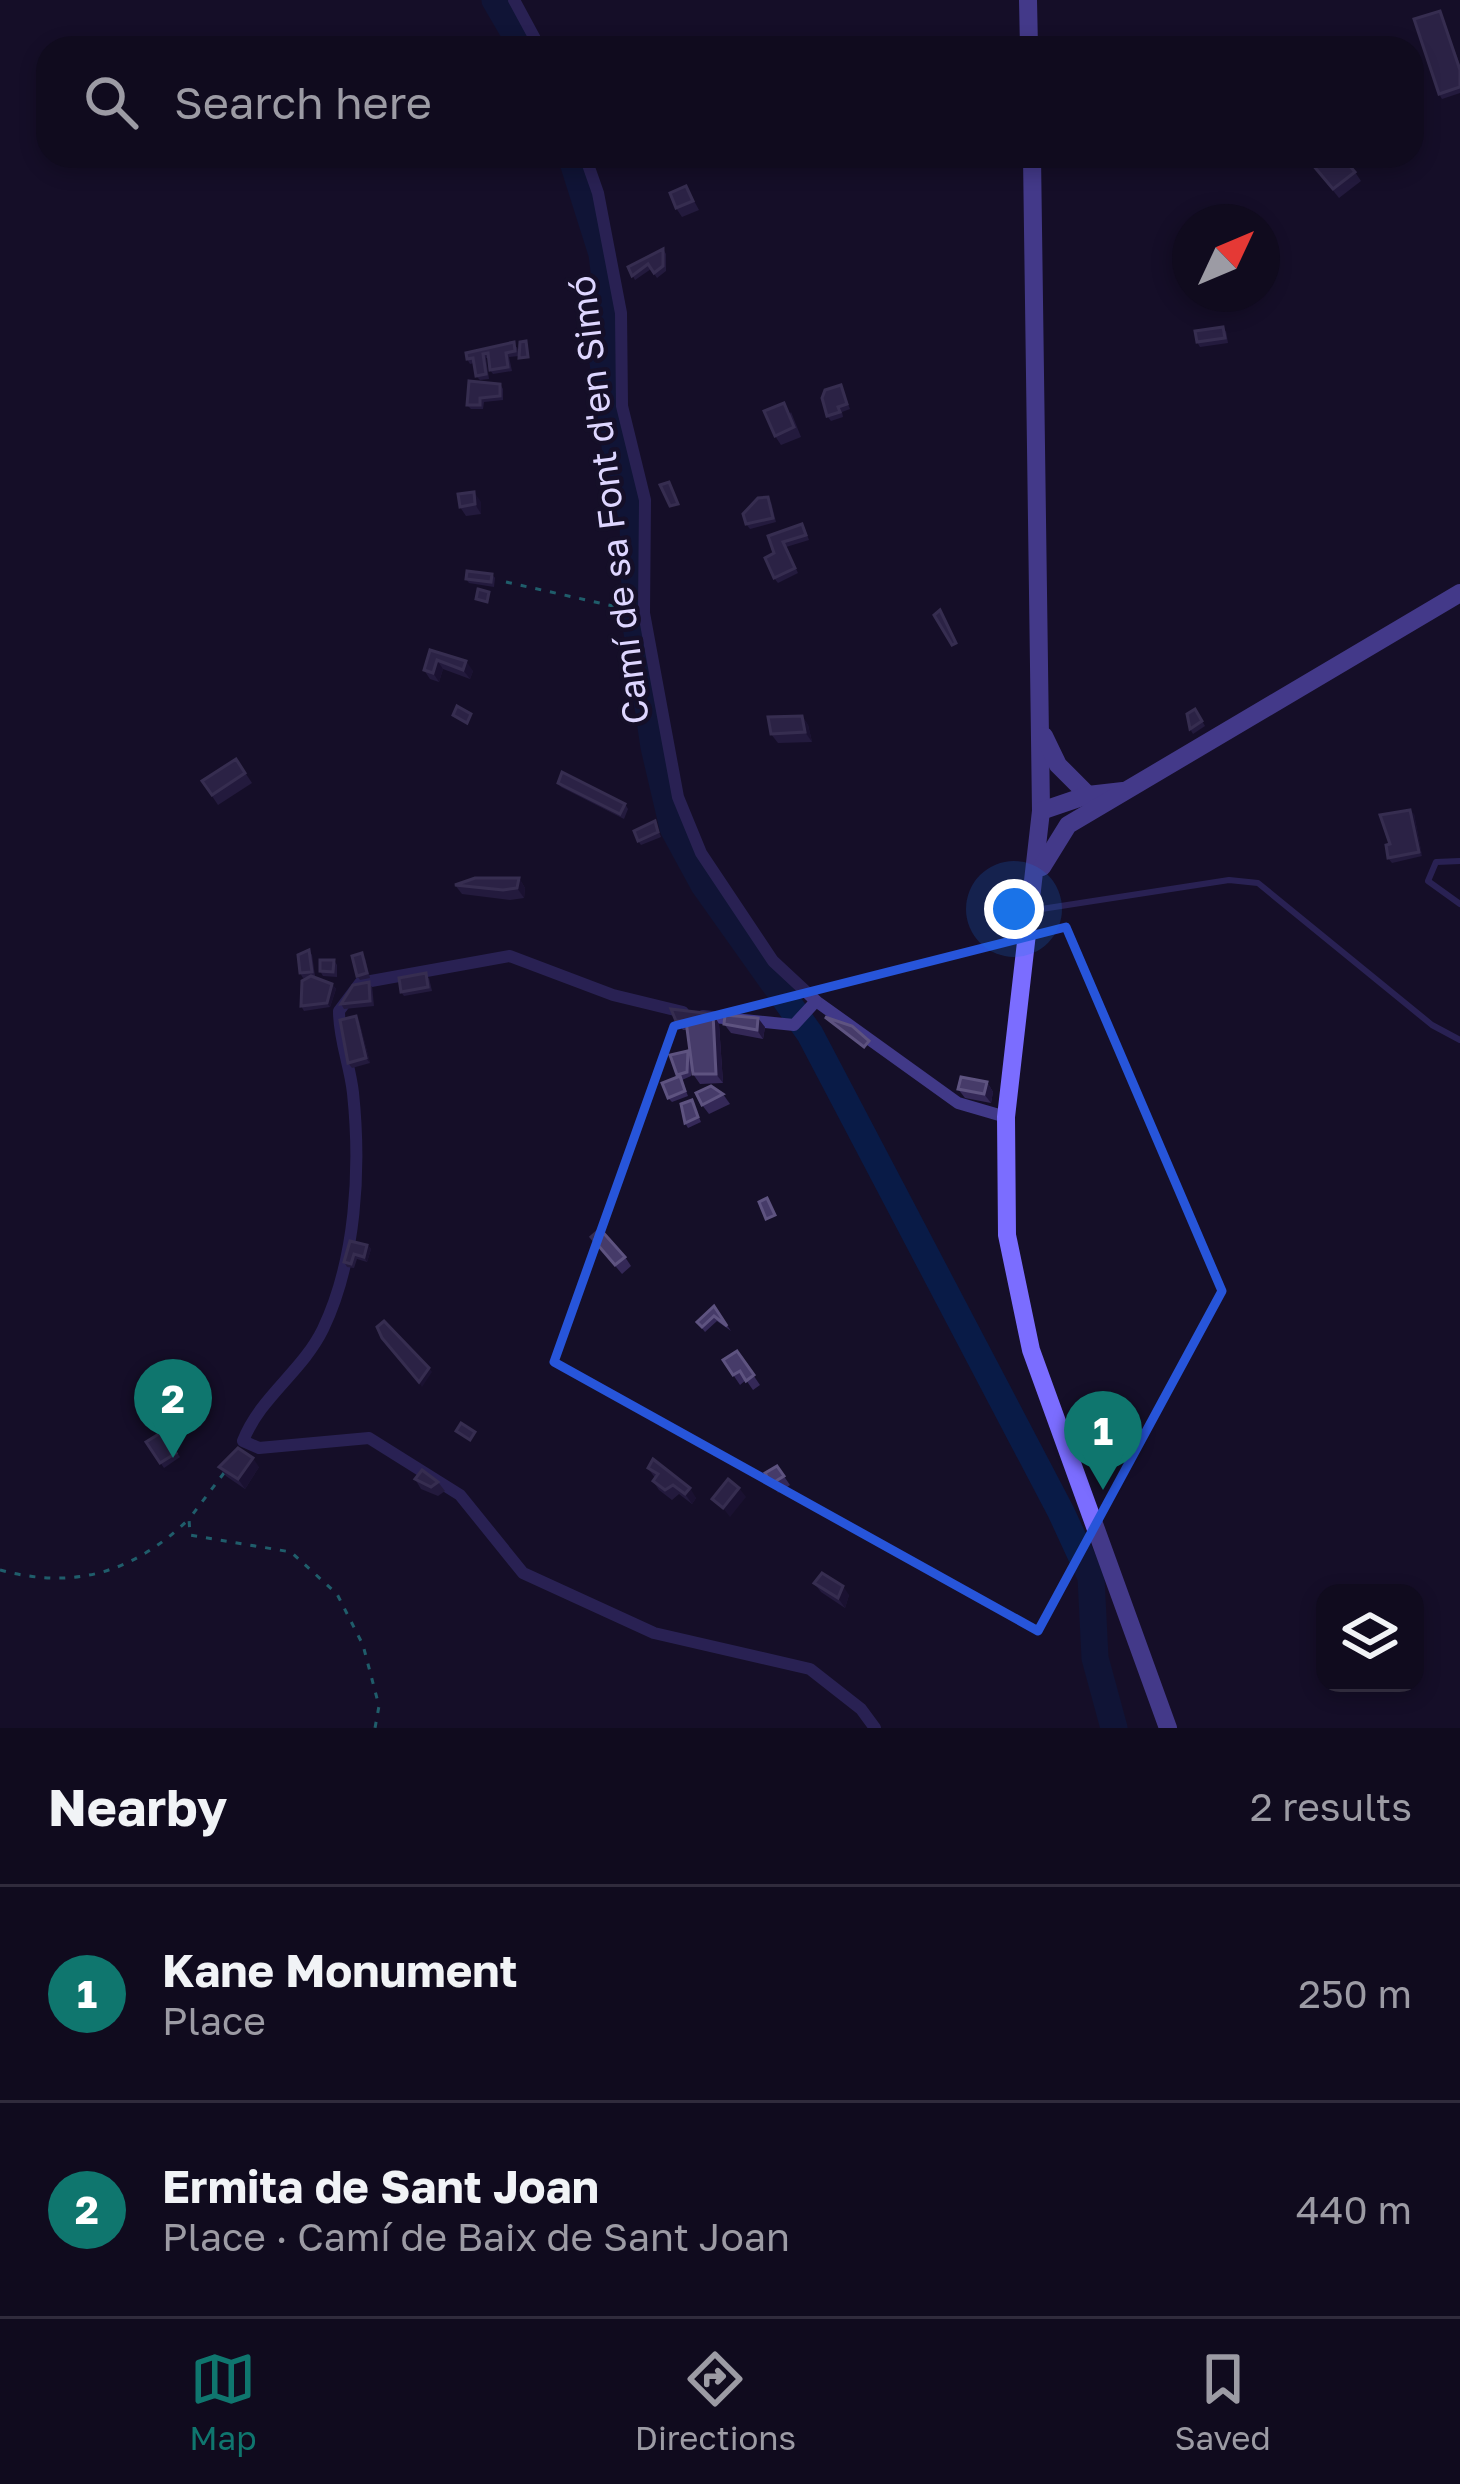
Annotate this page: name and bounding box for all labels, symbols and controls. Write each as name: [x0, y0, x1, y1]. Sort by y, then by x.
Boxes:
search box: [36, 36, 1424, 168]
icon: search: [78, 69, 144, 135]
text: Search here: [174, 75, 432, 129]
north arrow: [1172, 204, 1280, 312]
street label: Camí de sa Font d'en Simó: [559, 273, 657, 727]
your location: [984, 879, 1044, 939]
pin: 2: [134, 1359, 212, 1458]
pin: 1: [1064, 1391, 1142, 1490]
map controls: [1316, 1584, 1424, 1692]
button: layers: [1316, 1584, 1424, 1692]
text: Nearby: [48, 1776, 227, 1837]
text: 2 results: [1250, 1783, 1412, 1830]
text: Kane Monument: [162, 1943, 518, 1997]
text: 1: [77, 1970, 97, 2017]
text: 250 m: [1298, 1970, 1412, 2017]
text: Place: [162, 1997, 266, 2044]
text: Ermita de Sant Joan: [162, 2159, 599, 2213]
text: 2: [75, 2186, 99, 2233]
text: 440 m: [1296, 2186, 1412, 2233]
text: Place · Camí de Baix de Sant Joan: [162, 2213, 790, 2260]
tab: Map: [189, 2346, 257, 2457]
tab: Directions: [635, 2346, 796, 2457]
tab: Saved: [1174, 2346, 1271, 2457]

